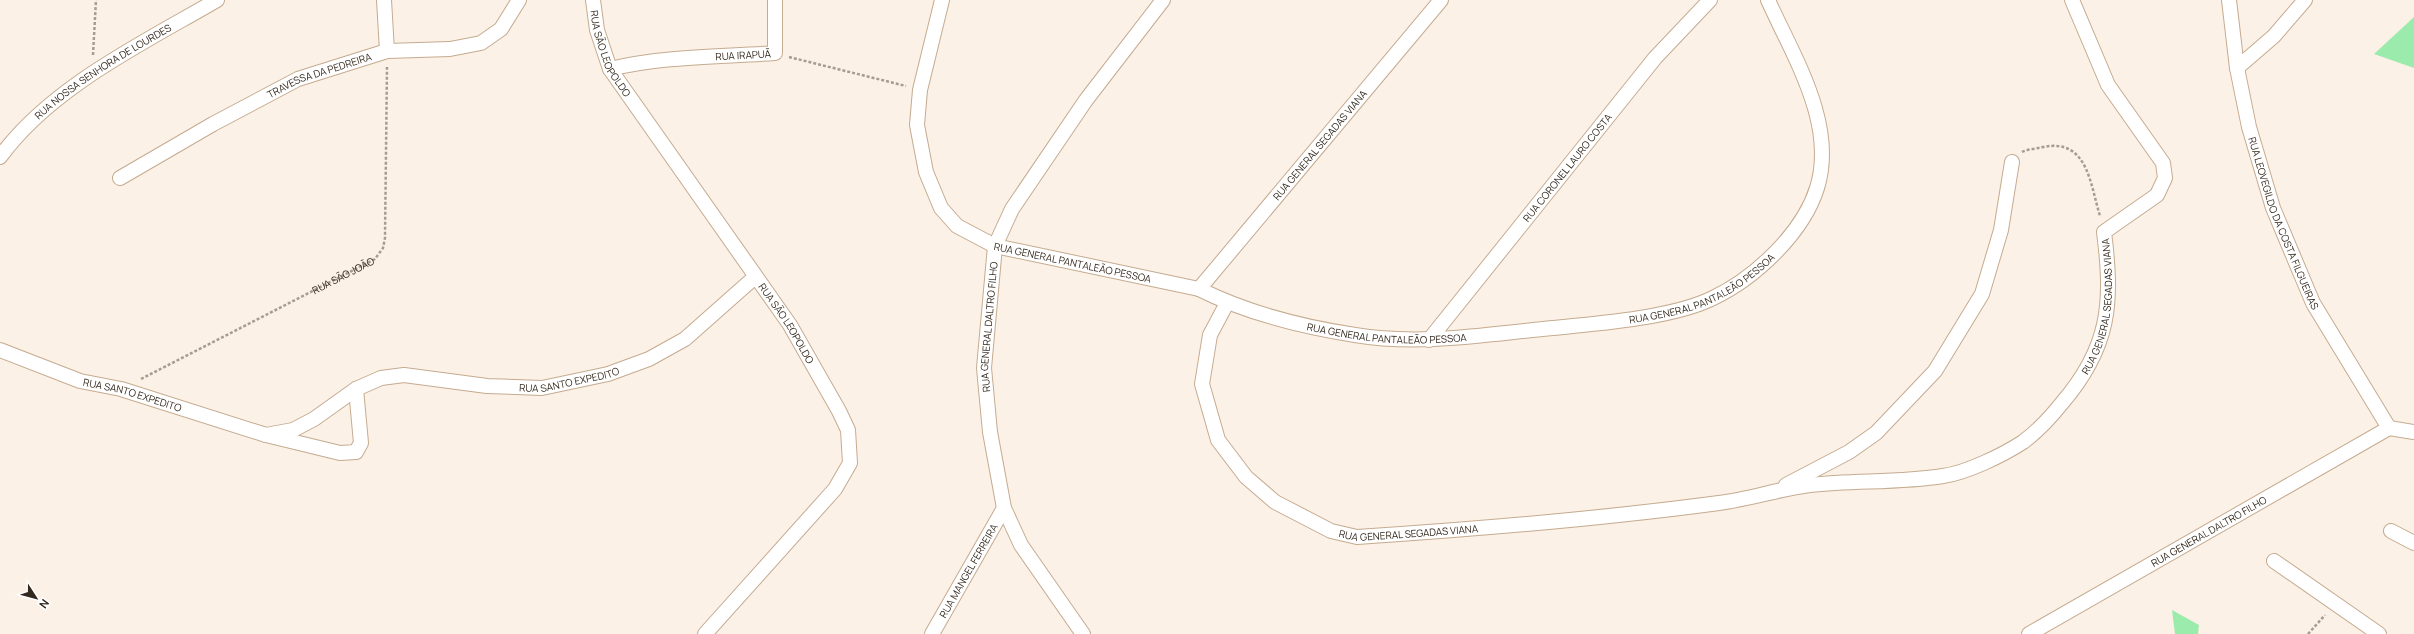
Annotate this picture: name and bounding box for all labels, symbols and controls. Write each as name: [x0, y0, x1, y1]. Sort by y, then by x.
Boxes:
street label: RUA SÃO LEOPOLDO: [587, 9, 634, 99]
street label: RUA NOSSA SENHORA DE LOURDES: [31, 20, 174, 122]
street label: RUA IRAPUÃ: [715, 46, 772, 63]
street label: TRAVESSA DA PEDREIRA: [265, 49, 374, 101]
street label: RUA GENERAL SEGADAS VIANA: [1270, 86, 1370, 203]
street label: RUA CORONEL LAURO COSTA: [1519, 110, 1615, 225]
street label: RUA LEOVEGILDO DA COSTA FILGUEIRAS: [2245, 135, 2322, 312]
street label: RUA GENERAL SEGADAS VIANA: [2078, 237, 2115, 377]
street label: RUA GENERAL PANTALEÃO PESSOA: [993, 239, 1153, 286]
street label: RUA GENERAL PANTALEÃO PESSOA: [1628, 250, 1778, 326]
street label: RUA SÃO JOÃO: [310, 254, 376, 297]
street label: RUA GENERAL DALTRO FILHO: [977, 261, 1001, 393]
street label: RUA SÃO LEOPOLDO: [756, 280, 817, 366]
street label: RUA GENERAL PANTALEÃO PESSOA: [1306, 319, 1468, 346]
street label: RUA SANTO EXPEDITO: [519, 364, 621, 395]
street label: RUA SANTO EXPEDITO: [82, 375, 183, 415]
street label: RUA GENERAL DALTRO FILHO: [2148, 493, 2269, 570]
street label: RUA MANGEL FERREIRA: [936, 520, 1001, 620]
street label: RUA GENERAL SEGADAS VIANA: [1338, 521, 1479, 544]
north arrow: [16, 578, 56, 618]
text: N: [36, 597, 53, 612]

